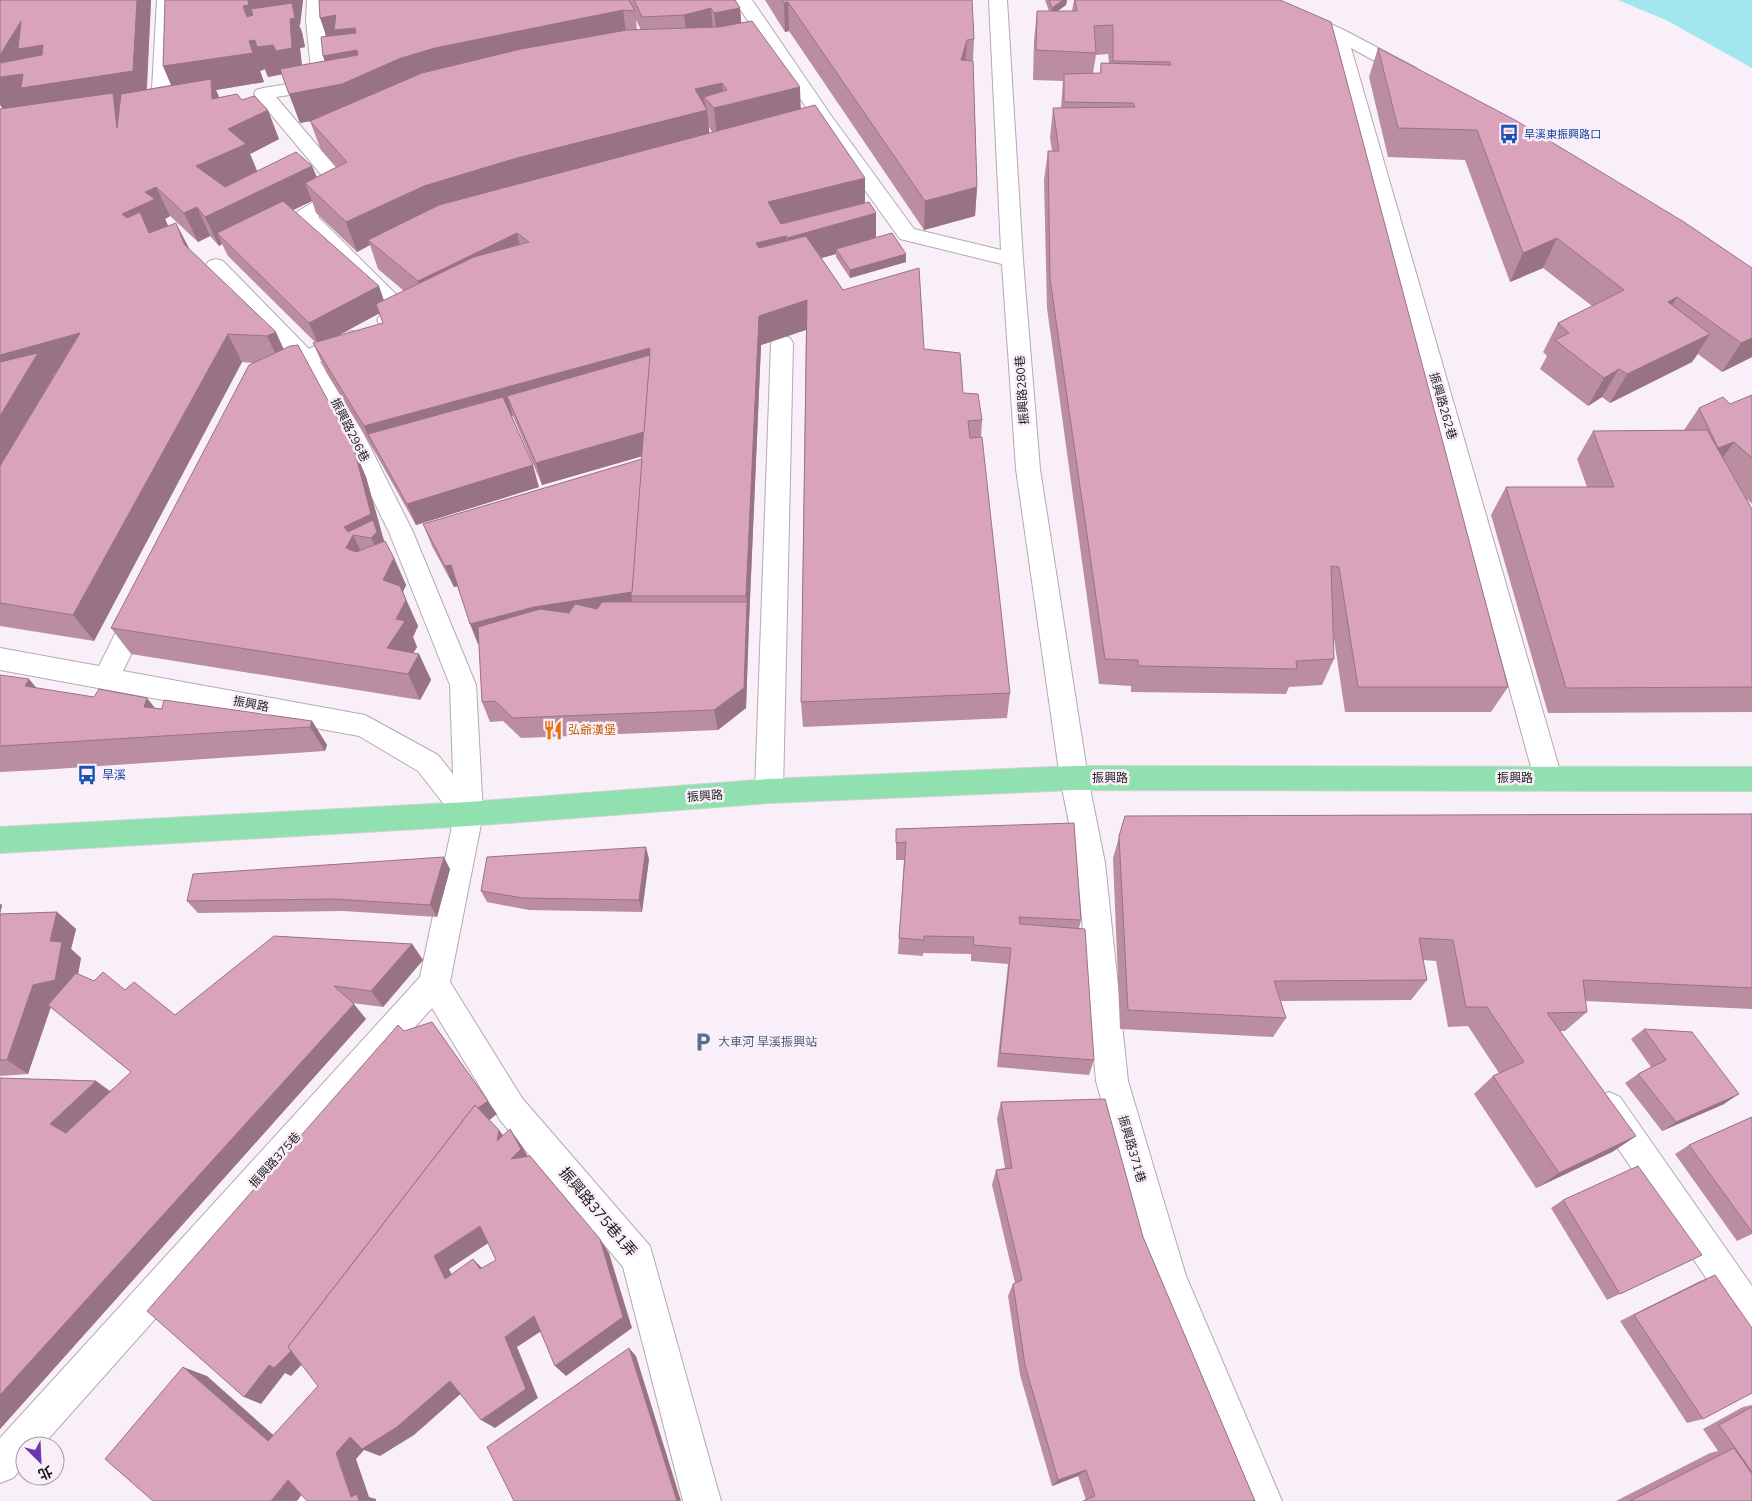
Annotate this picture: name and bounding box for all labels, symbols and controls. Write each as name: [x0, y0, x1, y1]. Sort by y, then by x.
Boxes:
bus stop icon: 旱溪東振興路口: [1498, 123, 1520, 145]
place label: 旱溪東振興路口: [1524, 127, 1601, 142]
street label: 振興路280巷: [1012, 355, 1032, 425]
street label: 振興路262巷: [1426, 370, 1460, 442]
street label: 振興路296巷: [327, 395, 373, 465]
street label: 振興路: [232, 693, 270, 715]
restaurant icon: 弘爺漢堡: [542, 719, 564, 741]
place label: 弘爺漢堡: [568, 722, 616, 738]
bus stop icon: 旱溪: [76, 764, 98, 786]
place label: 旱溪: [102, 767, 126, 783]
street label: 振興路: [1092, 770, 1128, 786]
street label: 振興路: [1497, 770, 1533, 786]
street label: 振興路: [686, 787, 724, 805]
parking icon: 大車河 旱溪振興站: [692, 1031, 714, 1053]
place label: 大車河 旱溪振興站: [718, 1034, 817, 1050]
street label: 振興路371巷: [1115, 1113, 1149, 1185]
street label: 振興路375巷: [246, 1129, 304, 1191]
street label: 振興路375巷1弄: [555, 1163, 641, 1261]
north arrow: [15, 1436, 65, 1486]
text: 北: [35, 1461, 55, 1484]

